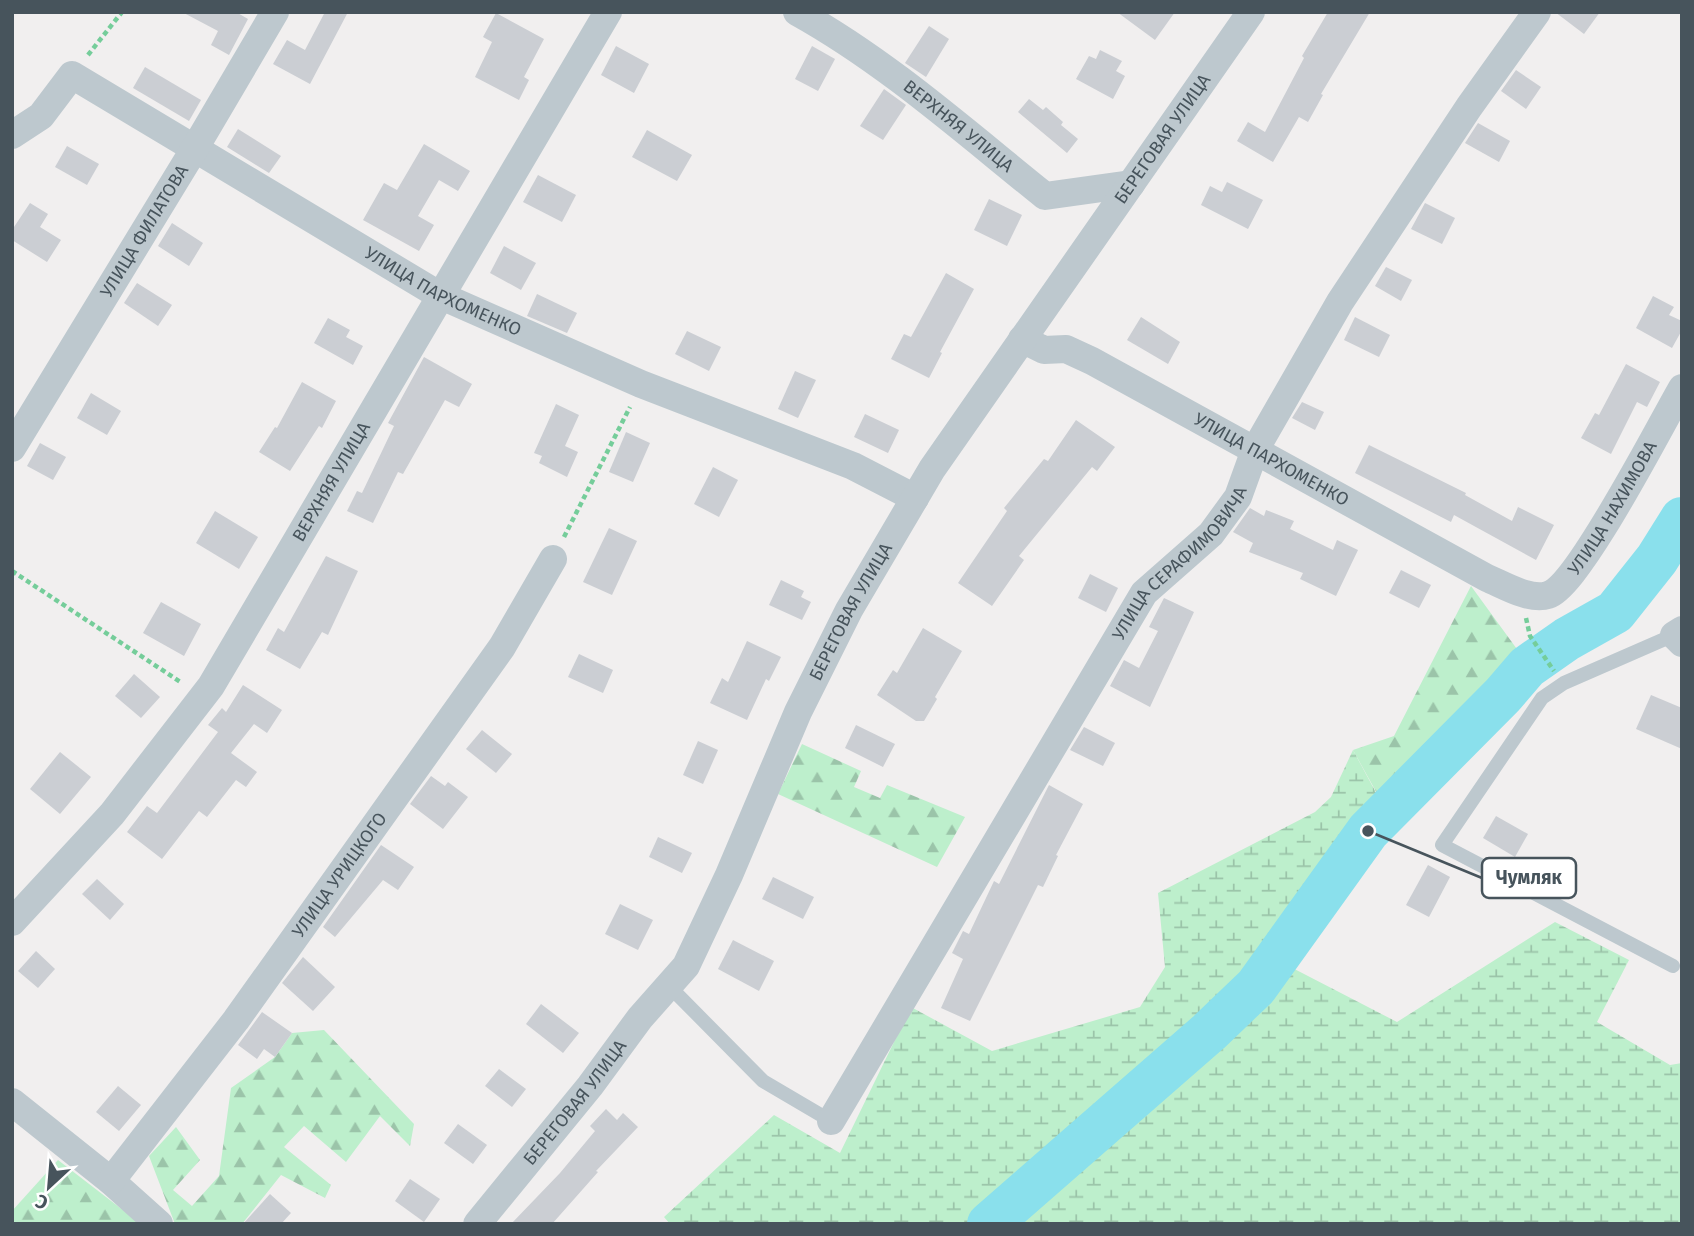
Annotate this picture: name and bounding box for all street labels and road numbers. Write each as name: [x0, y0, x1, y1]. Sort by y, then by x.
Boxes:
street label: БЕРЕГОВАЯ УЛИЦА: [1109, 69, 1216, 208]
street label: ВЕРХНЯЯ УЛИЦА: [899, 75, 1019, 177]
street label: УЛИЦА ФИЛАТОВА: [95, 160, 193, 301]
street label: УЛИЦА ПАРХОМЕНКО: [361, 242, 525, 341]
street label: УЛИЦА ПАРХОМЕНКО: [1190, 408, 1353, 511]
street label: ВЕРХНЯЯ УЛИЦА: [288, 418, 375, 545]
street label: УЛИЦА НАХИМОВА: [1563, 437, 1662, 580]
street label: УЛИЦА СЕРАФИМОВИЧА: [1108, 483, 1252, 644]
street label: БЕРЕГОВАЯ УЛИЦА: [804, 538, 897, 684]
street label: УЛИЦА УРИЦКОГО: [287, 808, 391, 942]
street label: БЕРЕГОВАЯ УЛИЦА: [519, 1035, 631, 1170]

